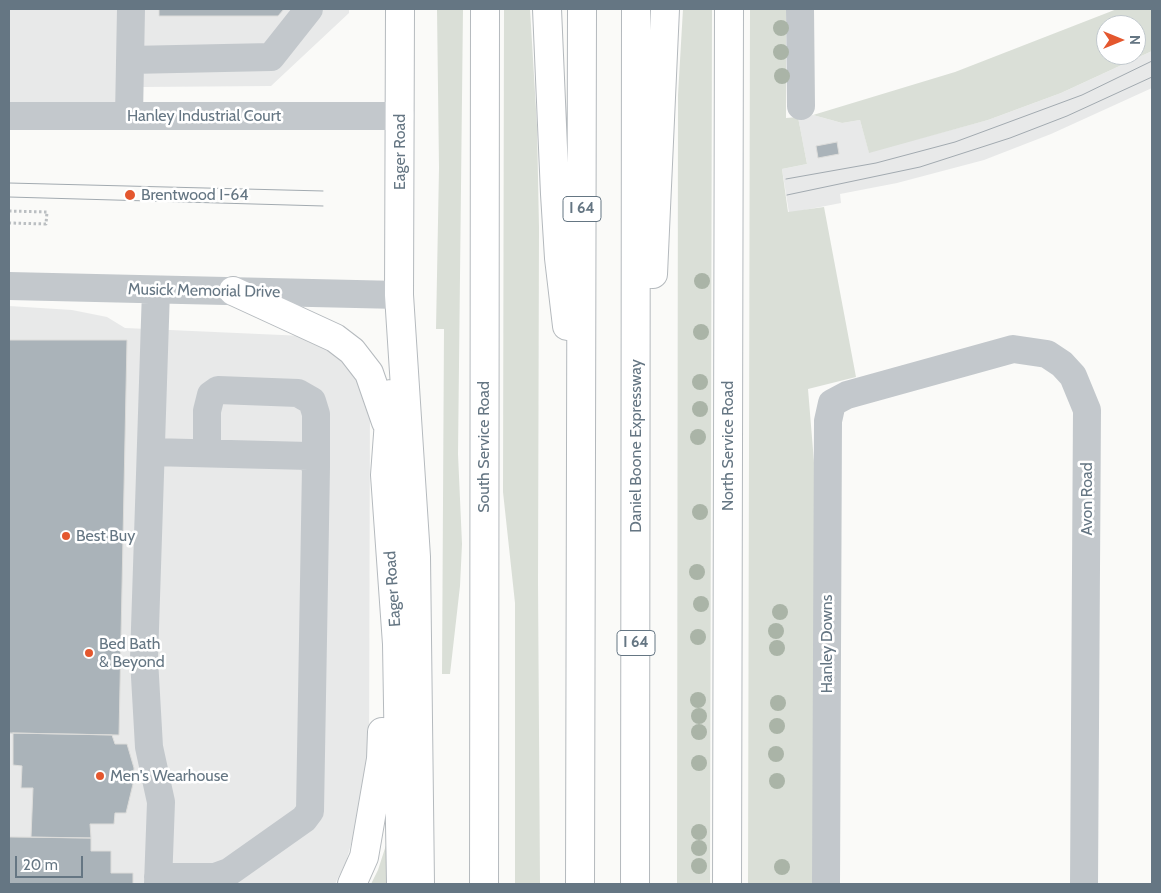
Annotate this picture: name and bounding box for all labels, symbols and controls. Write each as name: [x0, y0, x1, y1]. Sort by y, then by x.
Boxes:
north arrow: [1096, 15, 1146, 65]
text: N: [1126, 35, 1144, 45]
street label: Hanley Industrial Court: [127, 106, 281, 126]
street label: Eager Road: [390, 114, 410, 190]
place label: Brentwood I-64: [141, 185, 249, 205]
marker: Brentwood I-64: [123, 188, 137, 202]
road number: I 64: [563, 196, 601, 222]
street label: Musick Memorial Drive: [128, 280, 280, 302]
street label: Daniel Boone Expressway: [626, 359, 646, 533]
street label: South Service Road: [474, 381, 494, 513]
street label: North Service Road: [718, 381, 738, 511]
street label: Avon Road: [1077, 462, 1097, 536]
place label: Best Buy: [76, 526, 135, 546]
marker: Best Buy: [60, 530, 72, 542]
street label: Eager Road: [381, 550, 405, 628]
street label: Hanley Downs: [817, 595, 837, 693]
road number: I 64: [617, 630, 655, 656]
place label: Bed Bath & Beyond: [99, 634, 165, 672]
marker: Bed Bath & Beyond: [83, 647, 95, 659]
place label: Men's Wearhouse: [110, 766, 229, 786]
marker: Men's Wearhouse: [94, 770, 106, 782]
scale bar: [18, 846, 85, 878]
text: 20 m: [23, 856, 58, 874]

